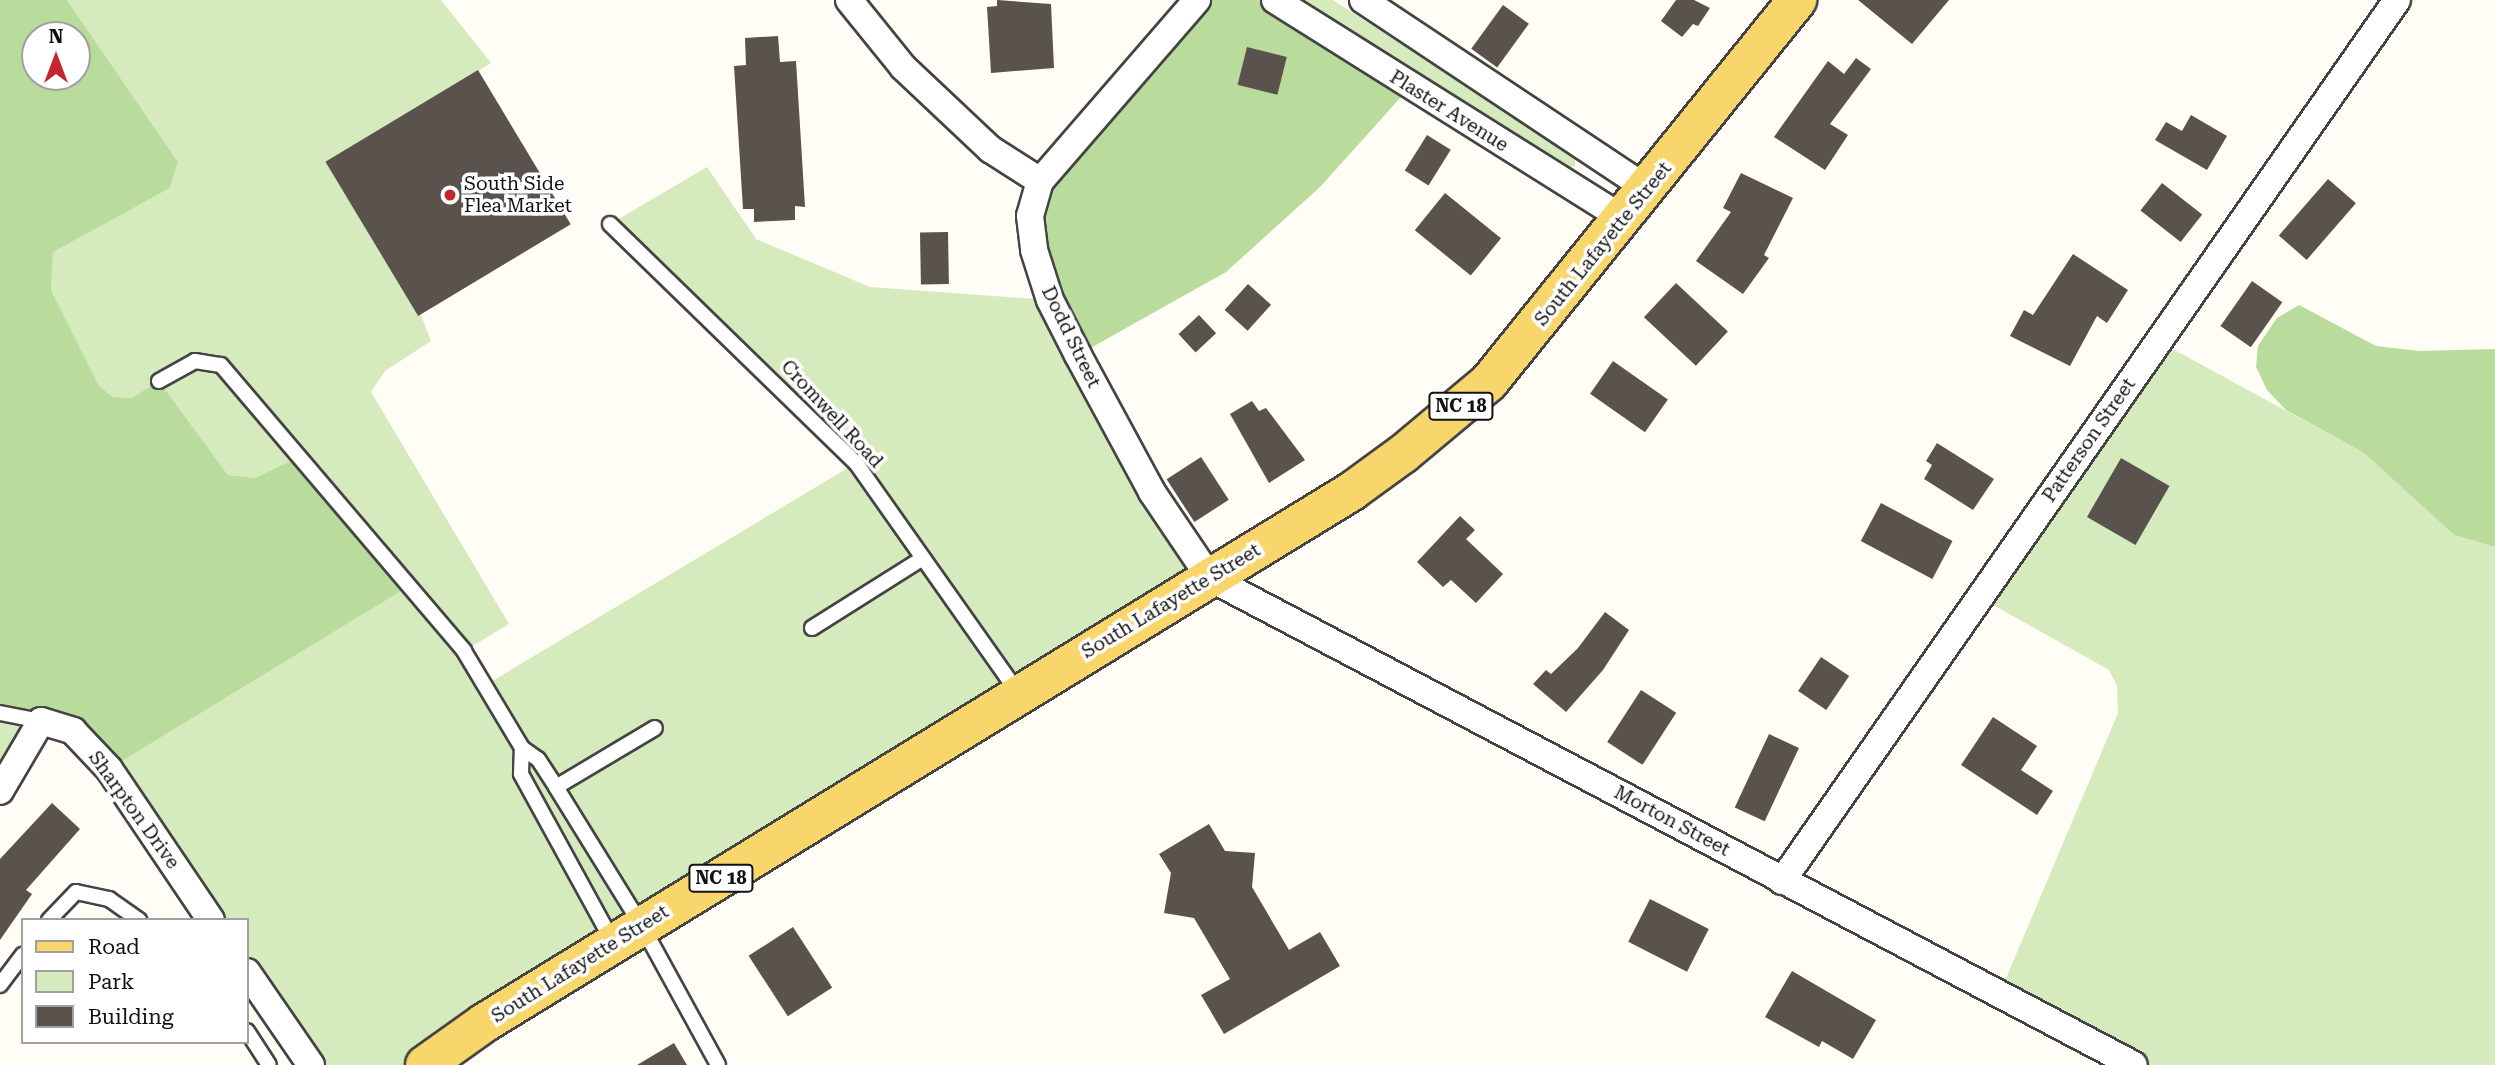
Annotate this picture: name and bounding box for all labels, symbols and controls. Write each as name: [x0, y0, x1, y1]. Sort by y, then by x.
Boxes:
north arrow: [21, 21, 91, 91]
text: N: [49, 25, 63, 48]
street label: Plaster Avenue: [1386, 65, 1512, 157]
street label: South Lafayette Street: [1530, 157, 1676, 331]
place label: South Side Flea Market: [464, 173, 572, 217]
marker: South Side Flea Market: [442, 187, 458, 203]
street label: Dodd Street: [1037, 283, 1105, 391]
street label: Cromwell Road: [776, 355, 888, 473]
street label: Patterson Street: [2038, 374, 2140, 506]
road number: NC 18: [1428, 392, 1494, 420]
street label: South Lafayette Street: [1078, 539, 1264, 663]
street label: Sharpton Drive: [84, 747, 184, 873]
street label: Morton Street: [1610, 781, 1734, 861]
road number: NC 18: [688, 864, 754, 892]
street label: South Lafayette Street: [487, 900, 673, 1028]
legend: [21, 918, 248, 1044]
text: Road: [88, 935, 140, 959]
text: Park: [88, 970, 134, 994]
text: Building: [88, 1005, 174, 1029]

